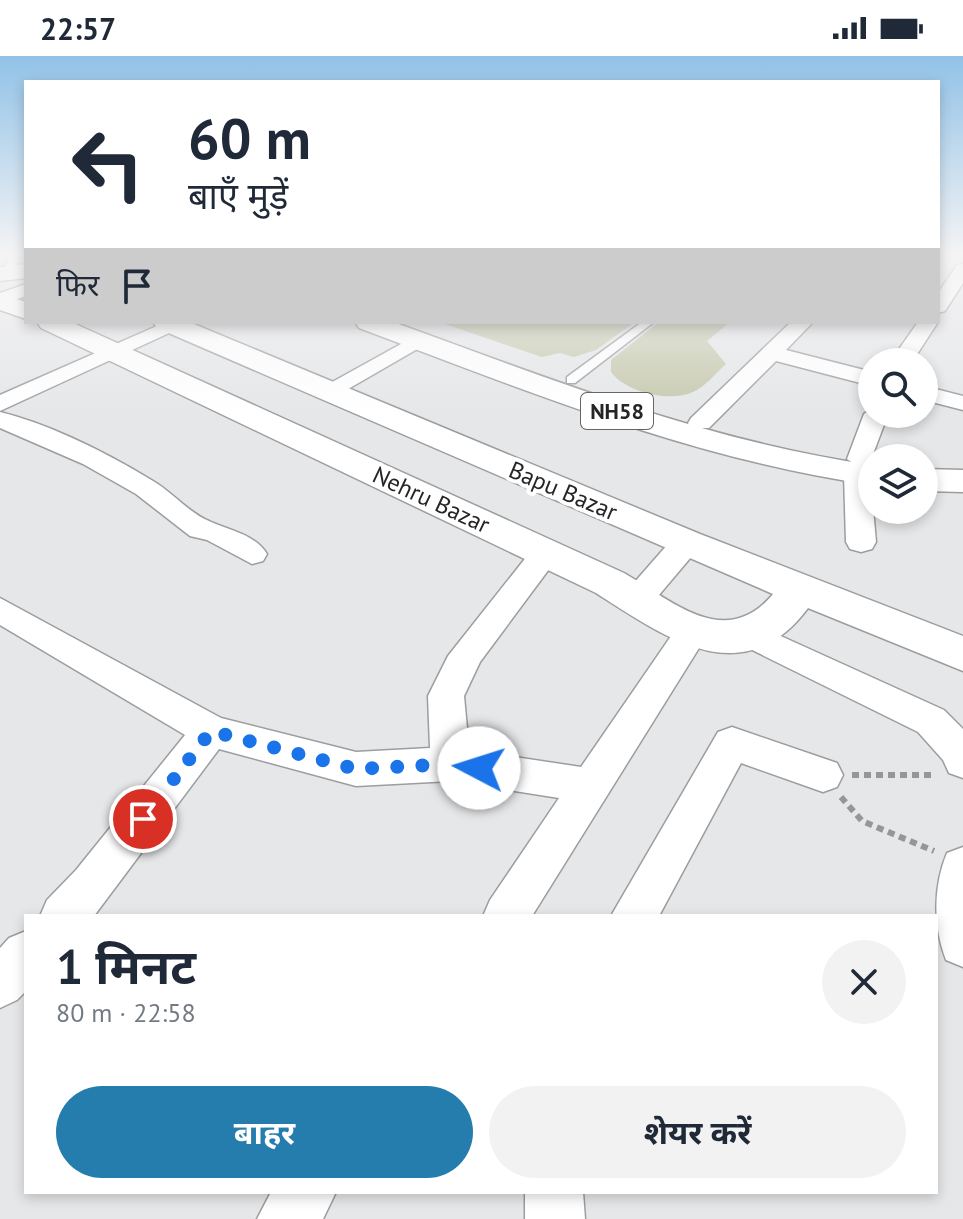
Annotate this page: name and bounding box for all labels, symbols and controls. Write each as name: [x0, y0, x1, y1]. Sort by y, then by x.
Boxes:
text: 22:57: [40, 9, 116, 48]
text: 60 m: [188, 102, 311, 174]
icon: left: [56, 112, 160, 216]
text: बाएँ मुड़ें: [188, 172, 288, 219]
icon: arrive: [115, 264, 159, 308]
text: फिर: [56, 265, 99, 304]
map controls: [858, 348, 938, 524]
button: search: [858, 348, 938, 428]
road number: NH58: [581, 393, 653, 429]
button: layers: [858, 444, 938, 524]
street label: Bapu Bazar: [504, 454, 622, 527]
street label: Nehru Bazar: [368, 459, 495, 540]
position arrow: [437, 726, 521, 810]
pin: [109, 785, 177, 853]
icon: arrive: [121, 797, 165, 841]
text: 1 मिनट: [56, 935, 196, 997]
button: close: [822, 940, 906, 1024]
text: 80 m · 22:58: [56, 996, 196, 1029]
button: बाहर: [56, 1086, 473, 1178]
button: शेयर करें: [489, 1086, 906, 1178]

